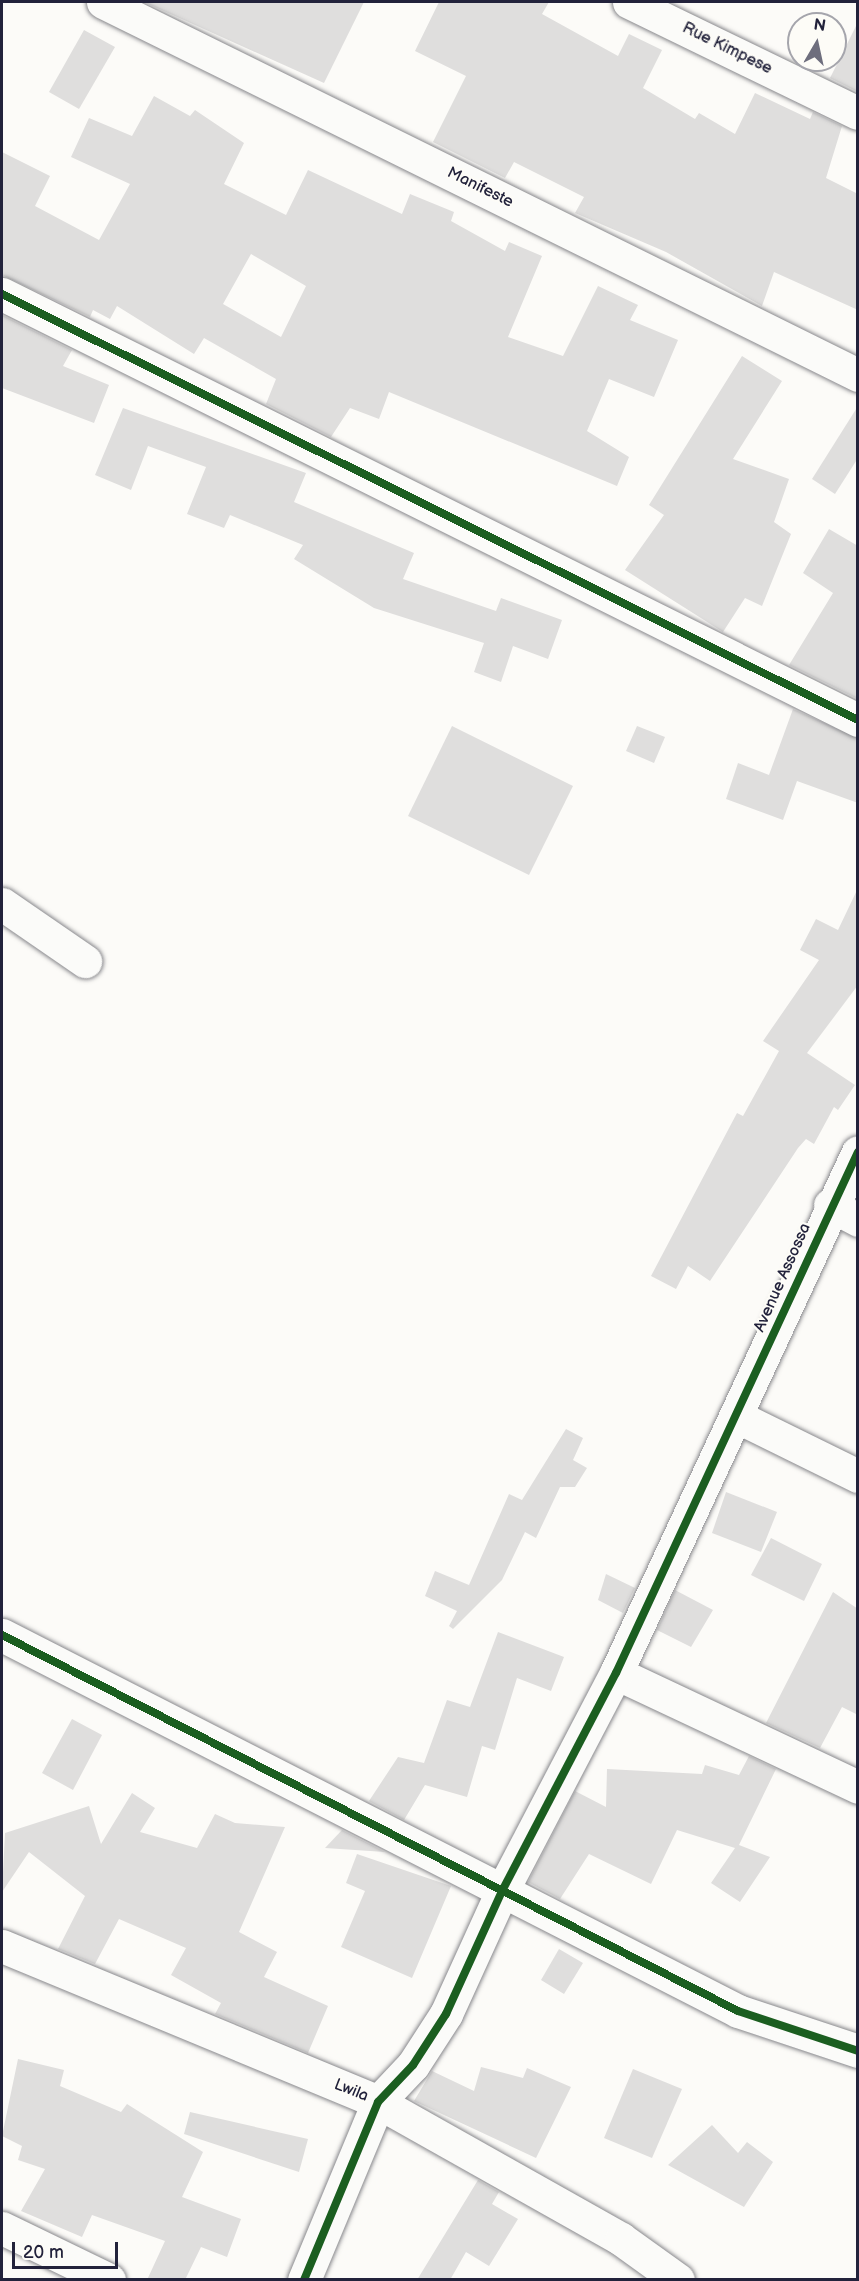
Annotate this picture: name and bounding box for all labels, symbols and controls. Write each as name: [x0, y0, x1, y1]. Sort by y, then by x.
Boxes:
north arrow: [787, 12, 847, 72]
text: N: [812, 15, 827, 36]
street label: Rue Kimpese: [679, 19, 775, 79]
street label: Manifeste: [444, 164, 516, 212]
street label: Avenue Assossa: [750, 1221, 816, 1335]
street label: Lwila: [331, 2075, 371, 2107]
scale bar: [15, 2230, 122, 2268]
text: 20 m: [23, 2242, 64, 2263]

